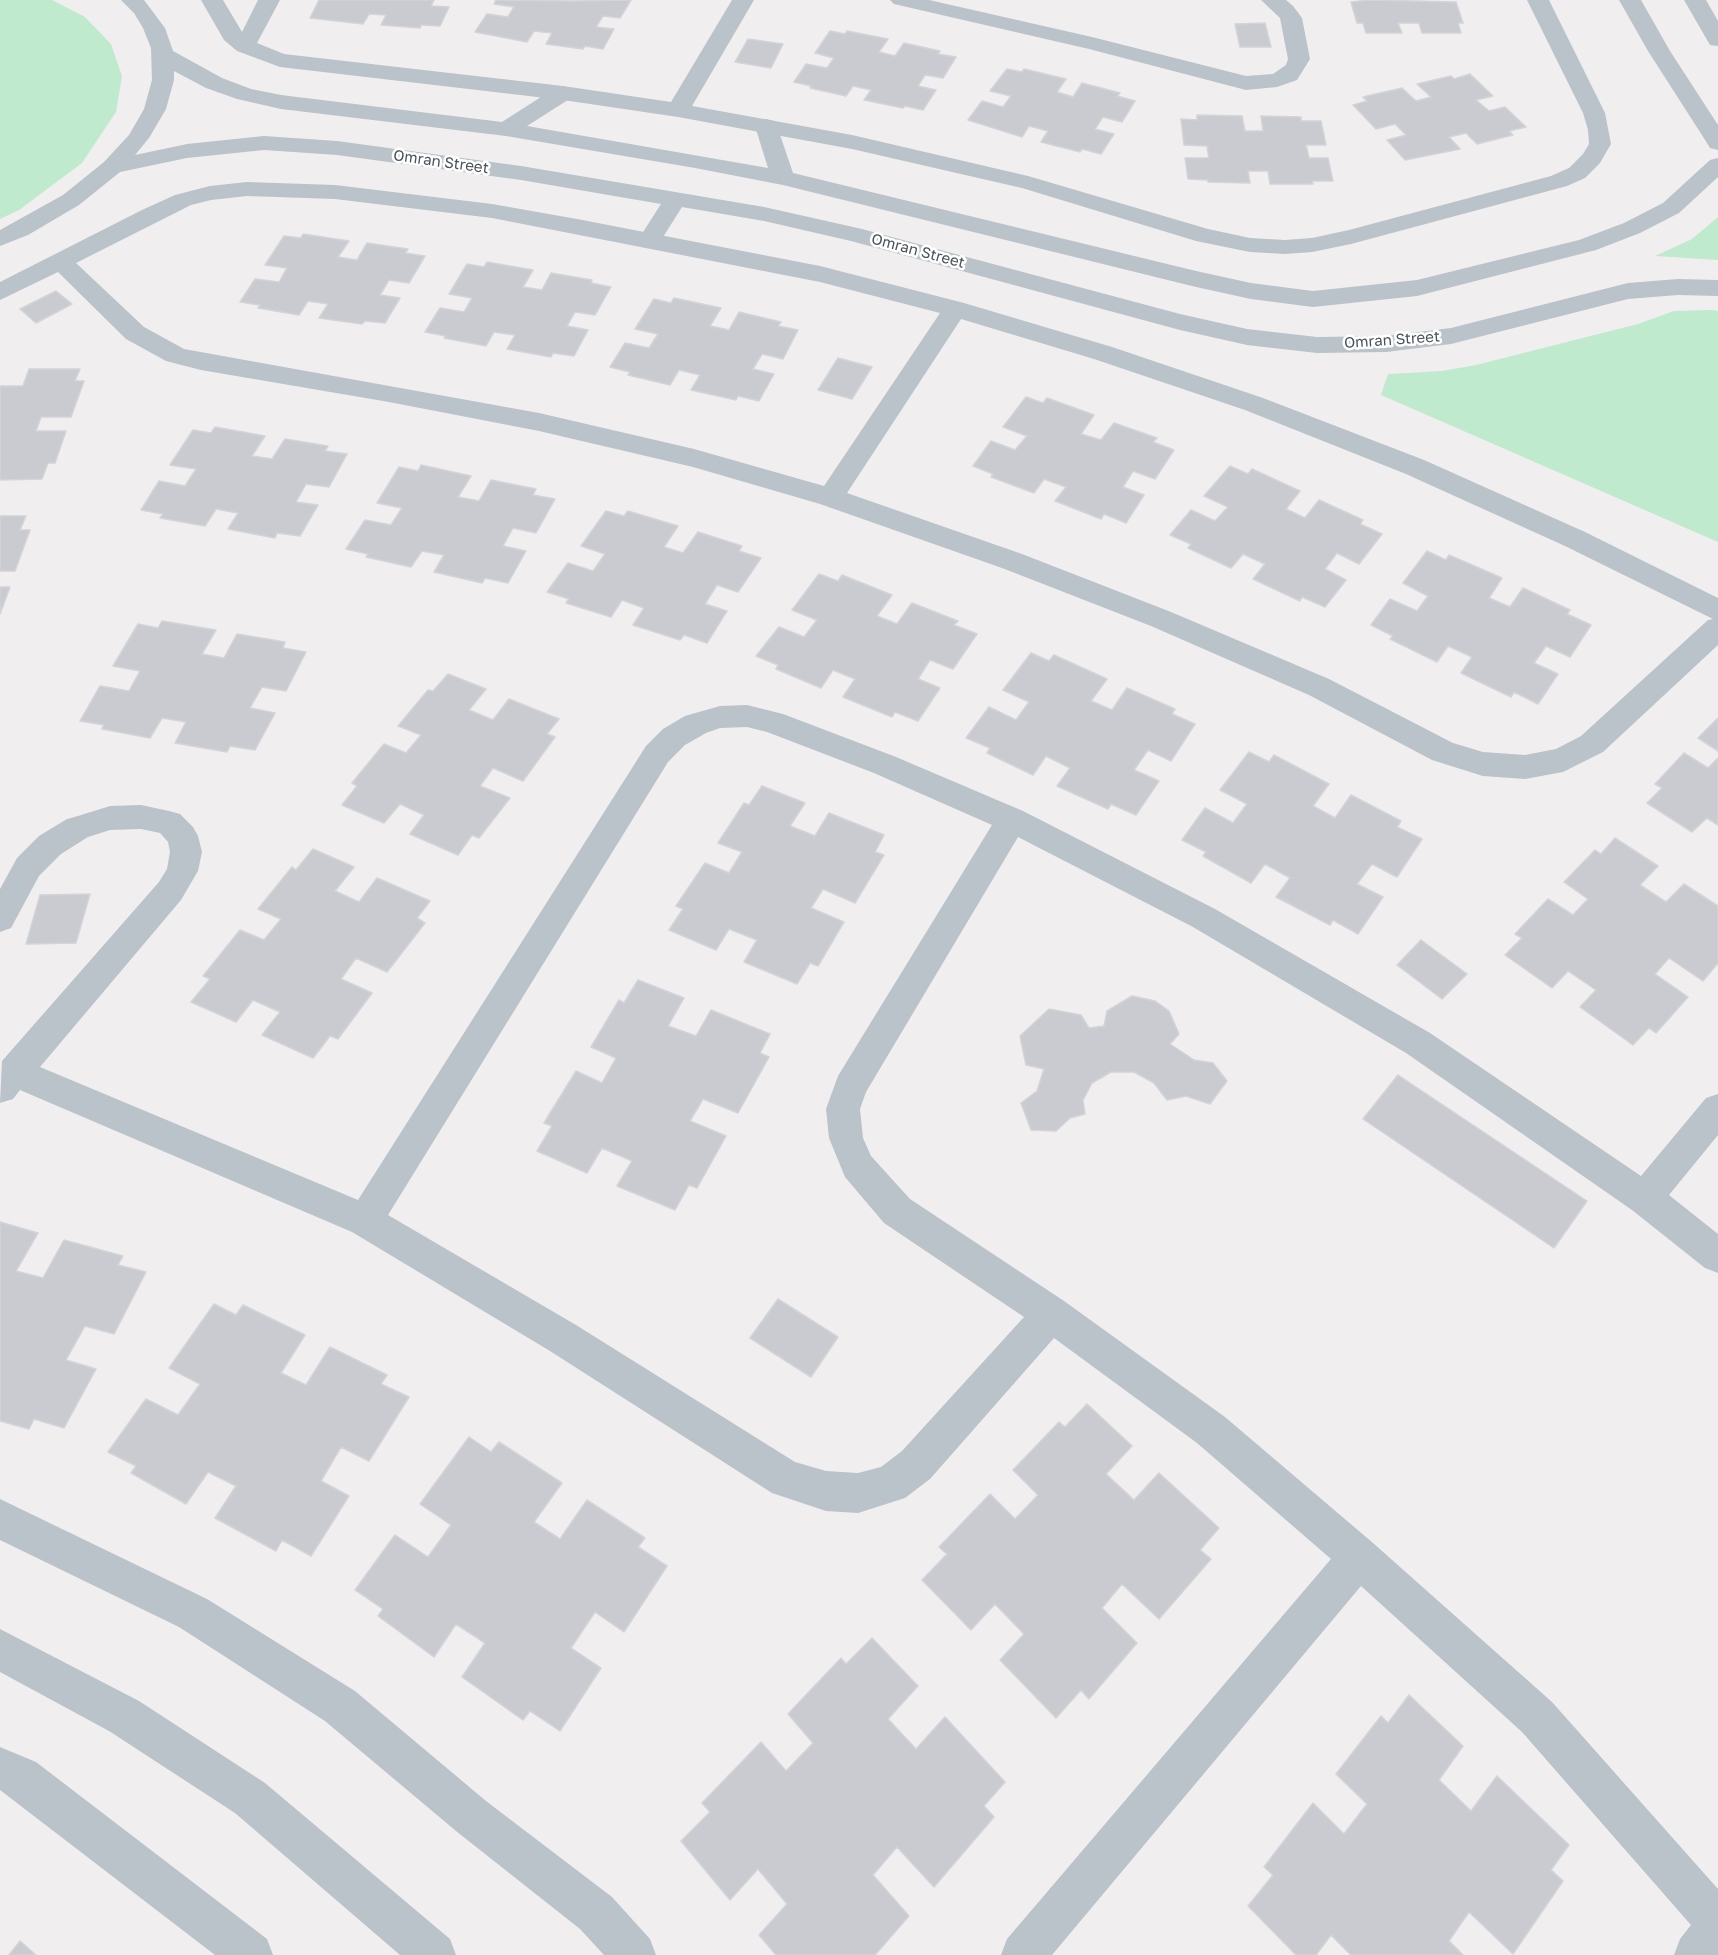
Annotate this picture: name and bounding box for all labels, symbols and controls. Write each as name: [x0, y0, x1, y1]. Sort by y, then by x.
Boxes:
street label: Omran Street: [392, 146, 490, 178]
street label: Omran Street: [869, 230, 967, 272]
street label: Omran Street: [1344, 328, 1440, 352]

